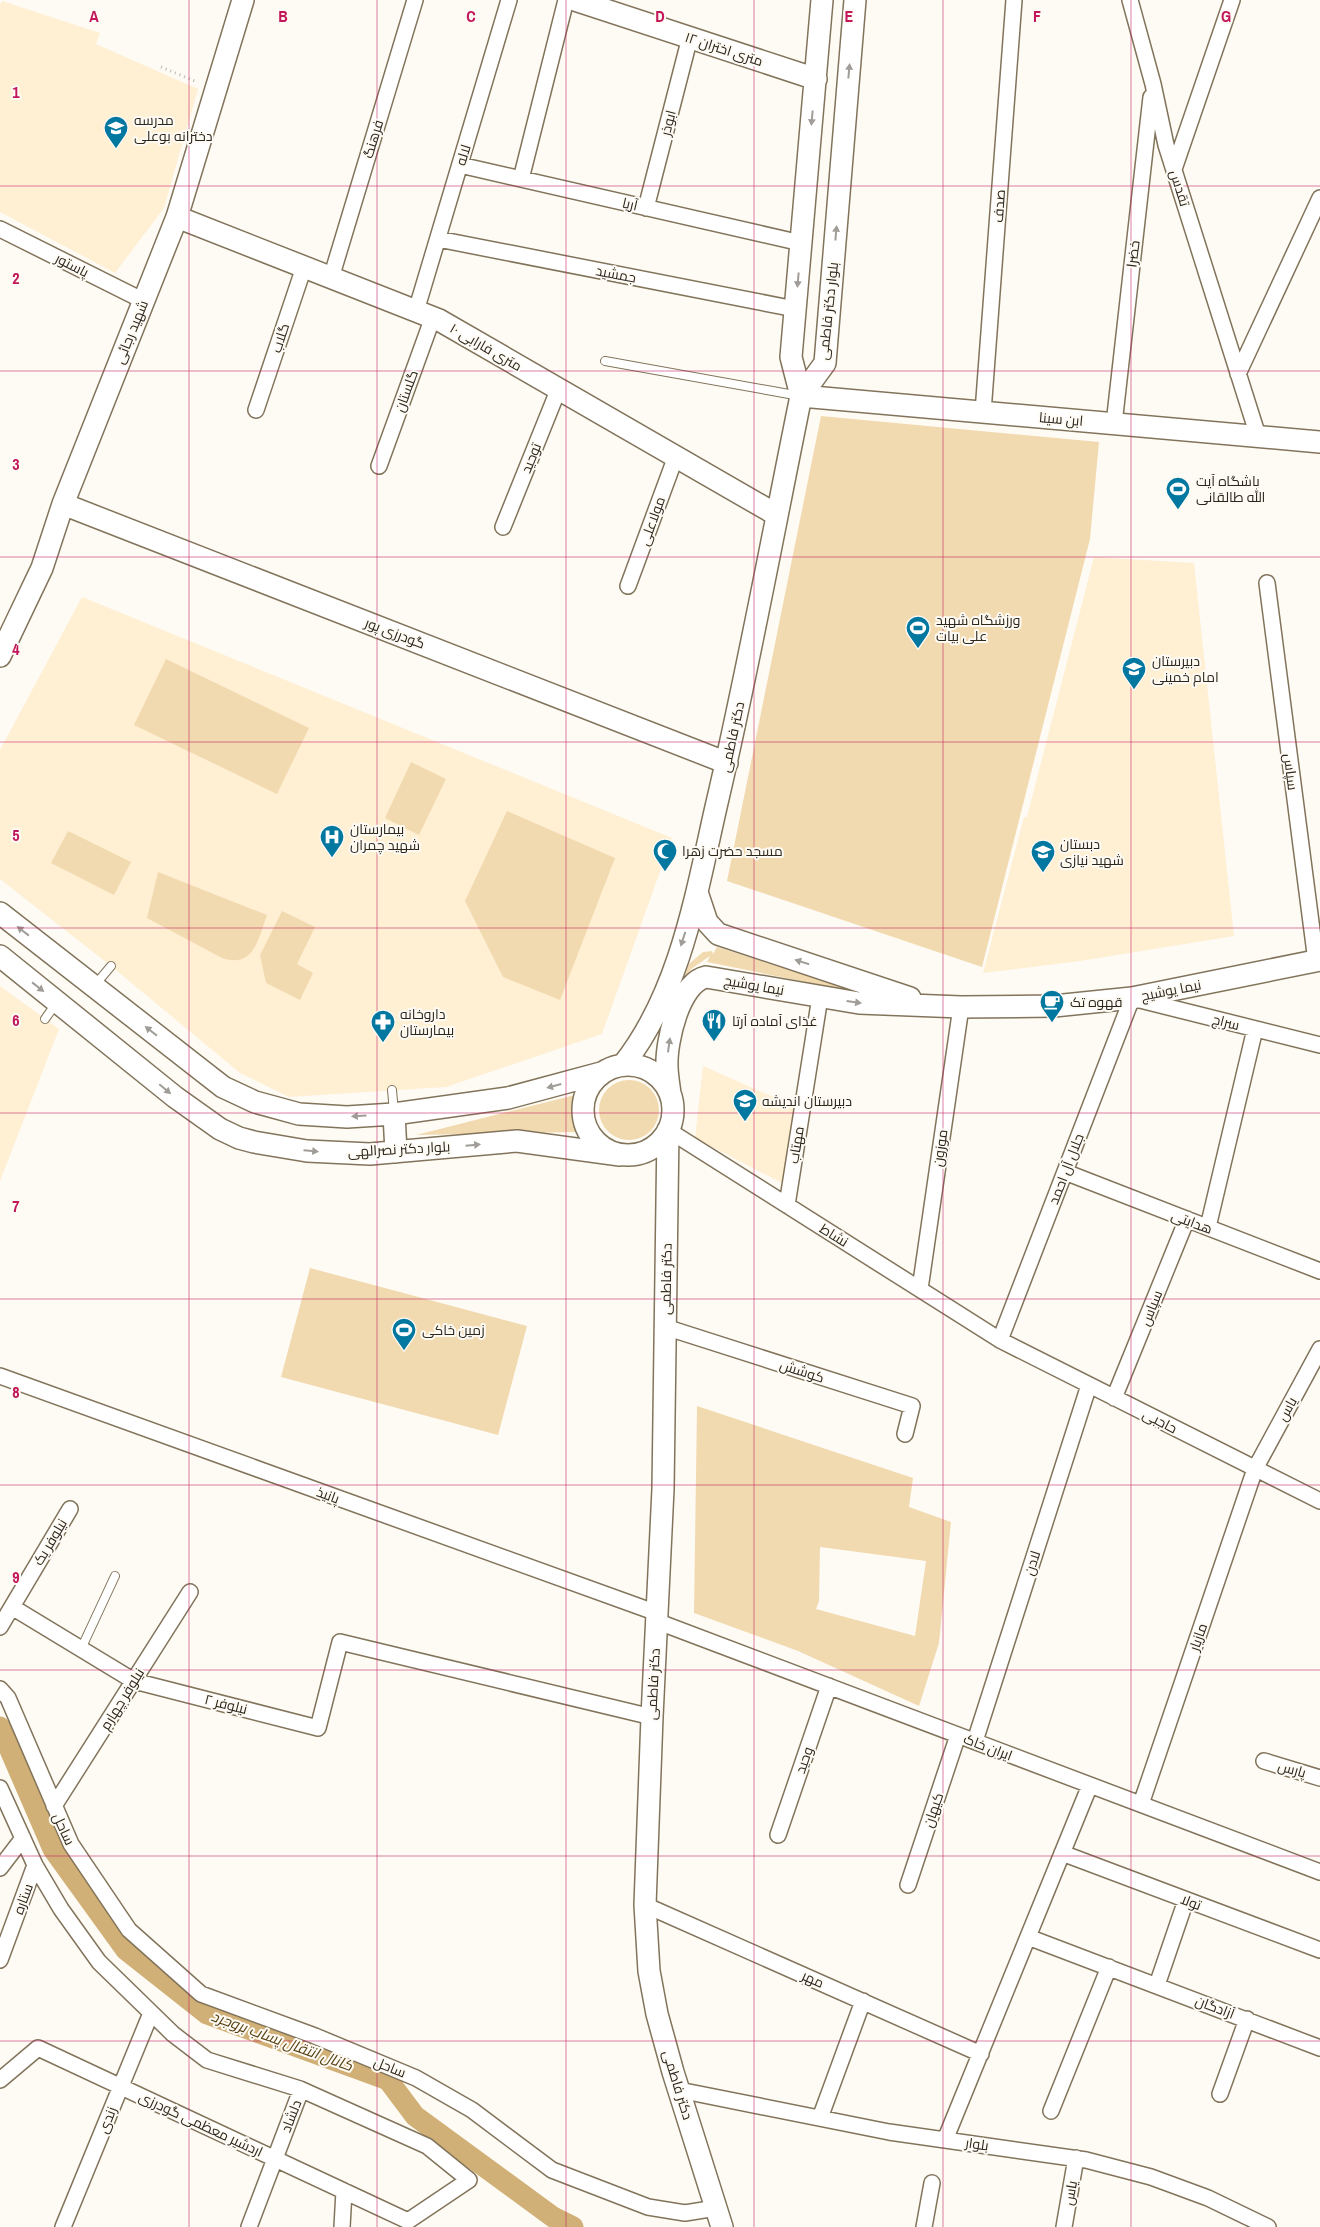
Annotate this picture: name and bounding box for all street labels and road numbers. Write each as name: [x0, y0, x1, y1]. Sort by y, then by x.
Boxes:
street label: ۱۲ متری اختران: [683, 28, 765, 70]
street label: ابوذر: [656, 108, 680, 139]
street label: فرهنگ: [359, 118, 387, 160]
street label: لاله: [451, 142, 475, 168]
street label: تقدس: [1166, 168, 1194, 209]
street label: صدف: [989, 189, 1009, 223]
street label: آریا: [621, 194, 640, 215]
street label: خضرا: [1122, 239, 1144, 269]
street label: پاستور: [51, 249, 92, 282]
street label: جمشید: [594, 261, 638, 287]
street label: بلوار دکتر فاطمی: [814, 261, 842, 361]
street label: شهید رجائی: [110, 297, 152, 367]
street label: ۱۰ متری فارابی: [447, 319, 525, 375]
street label: گلاب: [267, 321, 293, 355]
street label: گلستان: [390, 368, 422, 414]
street label: ابن سینا: [1038, 408, 1084, 430]
street label: توحید: [517, 440, 545, 476]
street label: مولاعلی: [635, 494, 669, 548]
street label: گودرزی پور: [361, 613, 428, 654]
street label: دکتر فاطمی: [716, 700, 748, 774]
street label: سپاس: [1279, 753, 1302, 791]
street label: نیما یوشیج: [722, 971, 786, 999]
street label: نیما یوشیج: [1139, 975, 1203, 1005]
street label: سراج: [1211, 1010, 1241, 1034]
street label: مهتاب: [784, 1125, 808, 1165]
street label: موزون: [928, 1128, 952, 1168]
street label: جلال آل احمد: [1044, 1131, 1088, 1207]
street label: بلوار دکتر نصرالهی: [347, 1137, 451, 1161]
street label: هدایتی: [1169, 1206, 1215, 1238]
street label: نشاط: [816, 1219, 852, 1251]
street label: دکتر فاطمی: [656, 1243, 676, 1315]
street label: سپاس: [1136, 1288, 1167, 1329]
street label: کوشش: [777, 1355, 827, 1387]
street label: یاس: [1273, 1394, 1301, 1424]
street label: حاجبی: [1140, 1405, 1180, 1437]
street label: پانیذ: [314, 1483, 342, 1508]
street label: نیلوفر یک: [29, 1515, 71, 1569]
street label: لادن: [1020, 1548, 1044, 1578]
street label: مازیار: [1185, 1621, 1211, 1654]
street label: دکتر فاطمی: [642, 1648, 664, 1720]
street label: نیلوفر چهارم: [96, 1665, 149, 1734]
street label: نیلوفر ۲: [203, 1690, 249, 1718]
street label: ایران خاک: [961, 1729, 1015, 1765]
street label: وحید: [791, 1744, 817, 1776]
street label: پارس: [1276, 1756, 1308, 1783]
street label: کیهان: [919, 1790, 947, 1830]
street label: ساحل: [49, 1810, 79, 1848]
street label: ستاره: [9, 1881, 37, 1917]
street label: تولا: [1178, 1890, 1204, 1914]
street label: مهر: [798, 1966, 827, 1992]
street label: آزادگان: [1193, 1991, 1238, 2023]
street label: دکتر فاطمی: [659, 2048, 697, 2122]
street label: ساحل: [371, 2052, 409, 2082]
street label: اردشیر معظمی گودرزی: [136, 2087, 266, 2161]
street label: دلشاد: [277, 2097, 305, 2135]
street label: زندی: [94, 2104, 120, 2136]
street label: بلوار: [963, 2133, 990, 2155]
street label: یاس: [1059, 2179, 1081, 2207]

